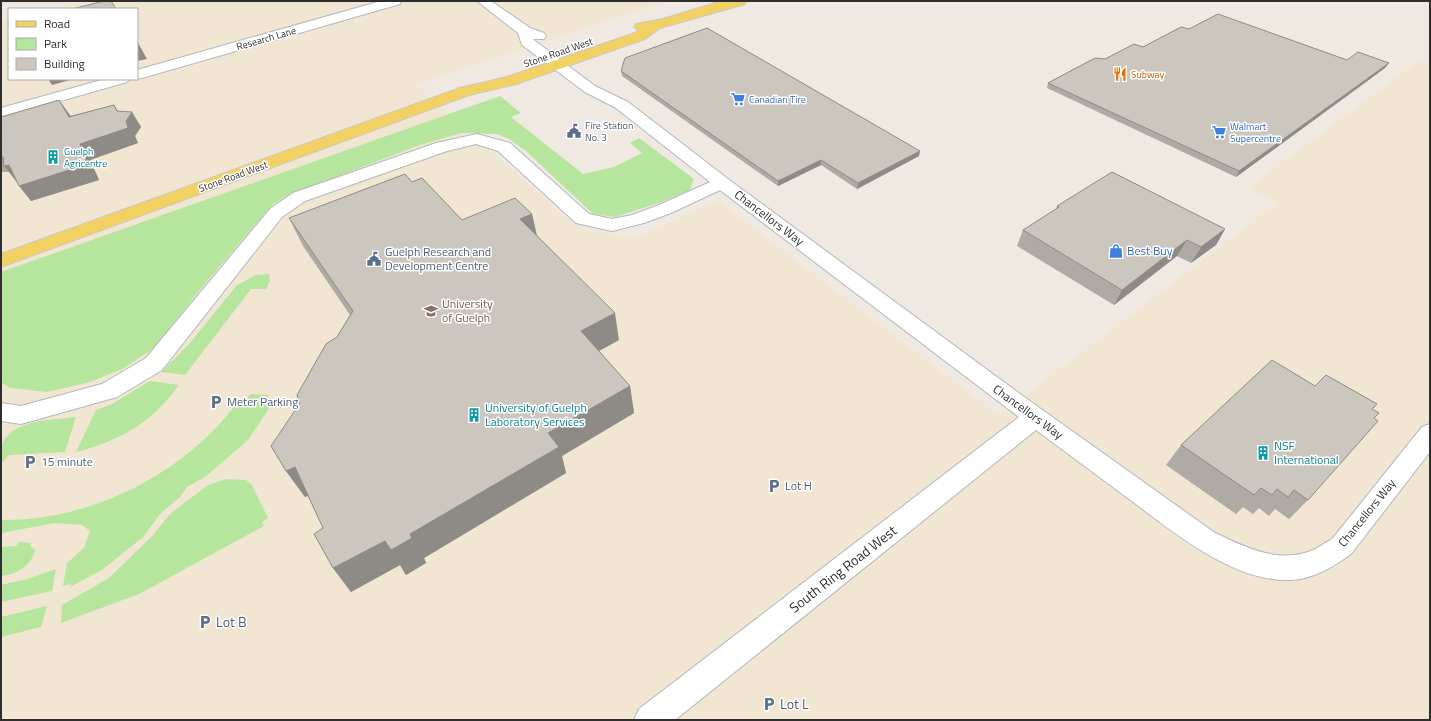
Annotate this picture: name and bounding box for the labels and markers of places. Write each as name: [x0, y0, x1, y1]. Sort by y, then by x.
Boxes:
restaurant icon: Subway: [1112, 66, 1128, 82]
place label: Subway: [1131, 67, 1164, 82]
supermarket icon: Canadian Tire: [730, 91, 746, 107]
place label: Canadian Tire: [749, 92, 806, 107]
place label: Fire Station No. 3: [585, 118, 633, 145]
place label: Walmart Supercentre: [1230, 119, 1281, 146]
public building icon: Fire Station No. 3: [566, 123, 582, 139]
supermarket icon: Walmart Supercentre: [1211, 124, 1227, 140]
place label: Guelph Agricentre: [64, 144, 107, 171]
building icon: Guelph Agricentre: [45, 149, 61, 165]
place label: Best Buy: [1127, 241, 1173, 260]
place label: Guelph Research and Development Centre: [385, 242, 491, 275]
shop icon: Best Buy: [1108, 243, 1124, 259]
public building icon: Guelph Research and Development Centre: [366, 251, 382, 267]
place label: University of Guelph: [442, 294, 493, 327]
school or university icon: University of Guelph: [423, 303, 439, 319]
place label: Meter Parking: [227, 392, 298, 411]
parking icon: Meter Parking: [208, 394, 224, 410]
place label: University of Guelph Laboratory Services: [485, 398, 587, 431]
building icon: University of Guelph Laboratory Services: [466, 407, 482, 423]
place label: NSF International: [1274, 436, 1339, 469]
building icon: NSF International: [1255, 445, 1271, 461]
place label: 15 minute: [41, 452, 93, 471]
parking icon: 15 minute: [22, 454, 38, 470]
place label: Lot H: [785, 476, 812, 495]
parking icon: Lot H: [766, 478, 782, 494]
place label: Lot B: [216, 611, 247, 632]
parking icon: Lot B: [197, 614, 213, 630]
place label: Lot L: [780, 693, 809, 714]
parking icon: Lot L: [761, 696, 777, 712]

